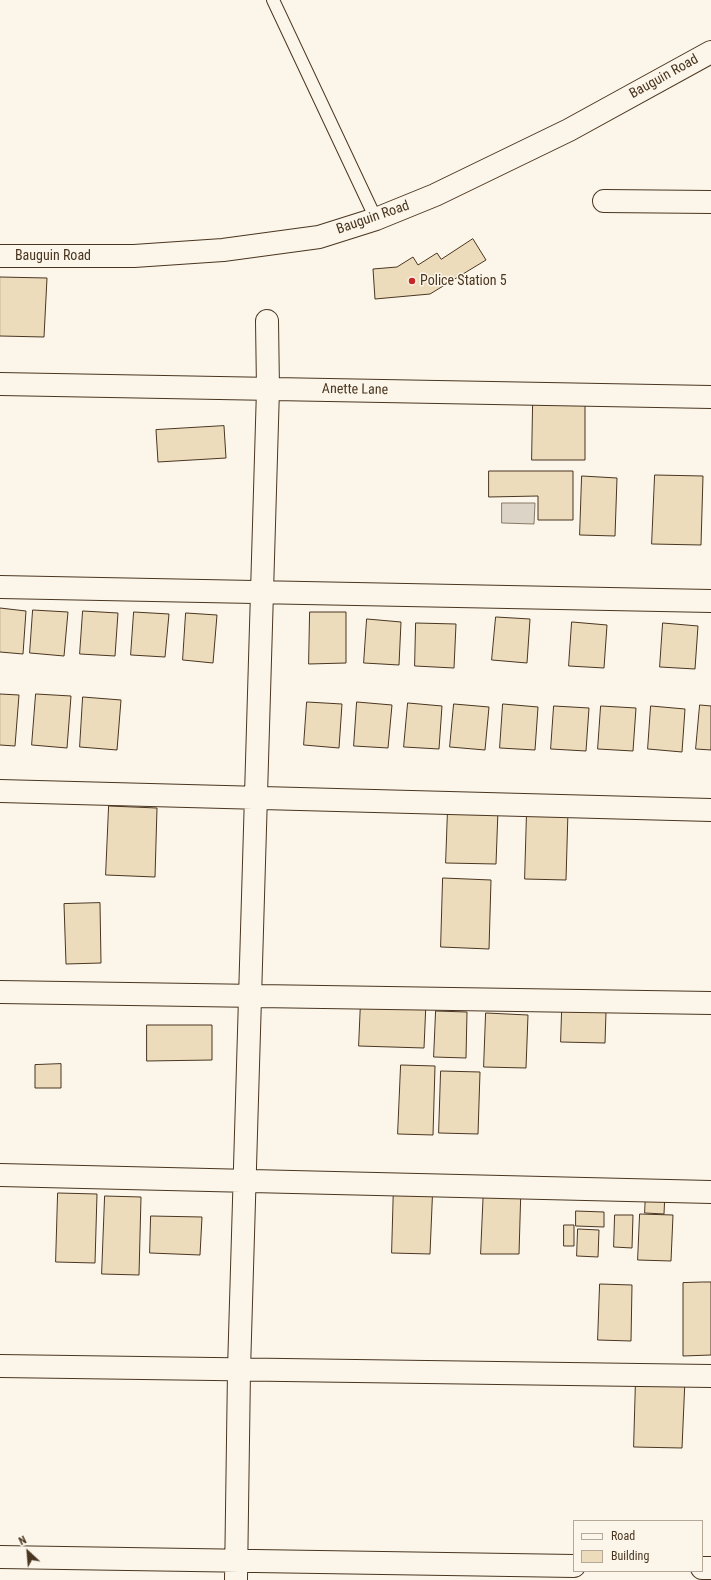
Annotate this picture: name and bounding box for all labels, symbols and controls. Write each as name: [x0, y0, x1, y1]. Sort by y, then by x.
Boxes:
street label: Bauguin Road: [627, 51, 701, 103]
street label: Bauguin Road: [334, 198, 412, 238]
street label: Bauguin Road: [15, 248, 91, 264]
place label: Police Station 5: [420, 273, 507, 289]
marker: Police Station 5: [407, 276, 417, 286]
street label: Anette Lane: [322, 381, 388, 399]
legend: [573, 1520, 703, 1572]
text: Road: [611, 1529, 635, 1543]
north arrow: [8, 1532, 48, 1572]
text: N: [17, 1533, 28, 1548]
text: Building: [611, 1549, 649, 1563]

